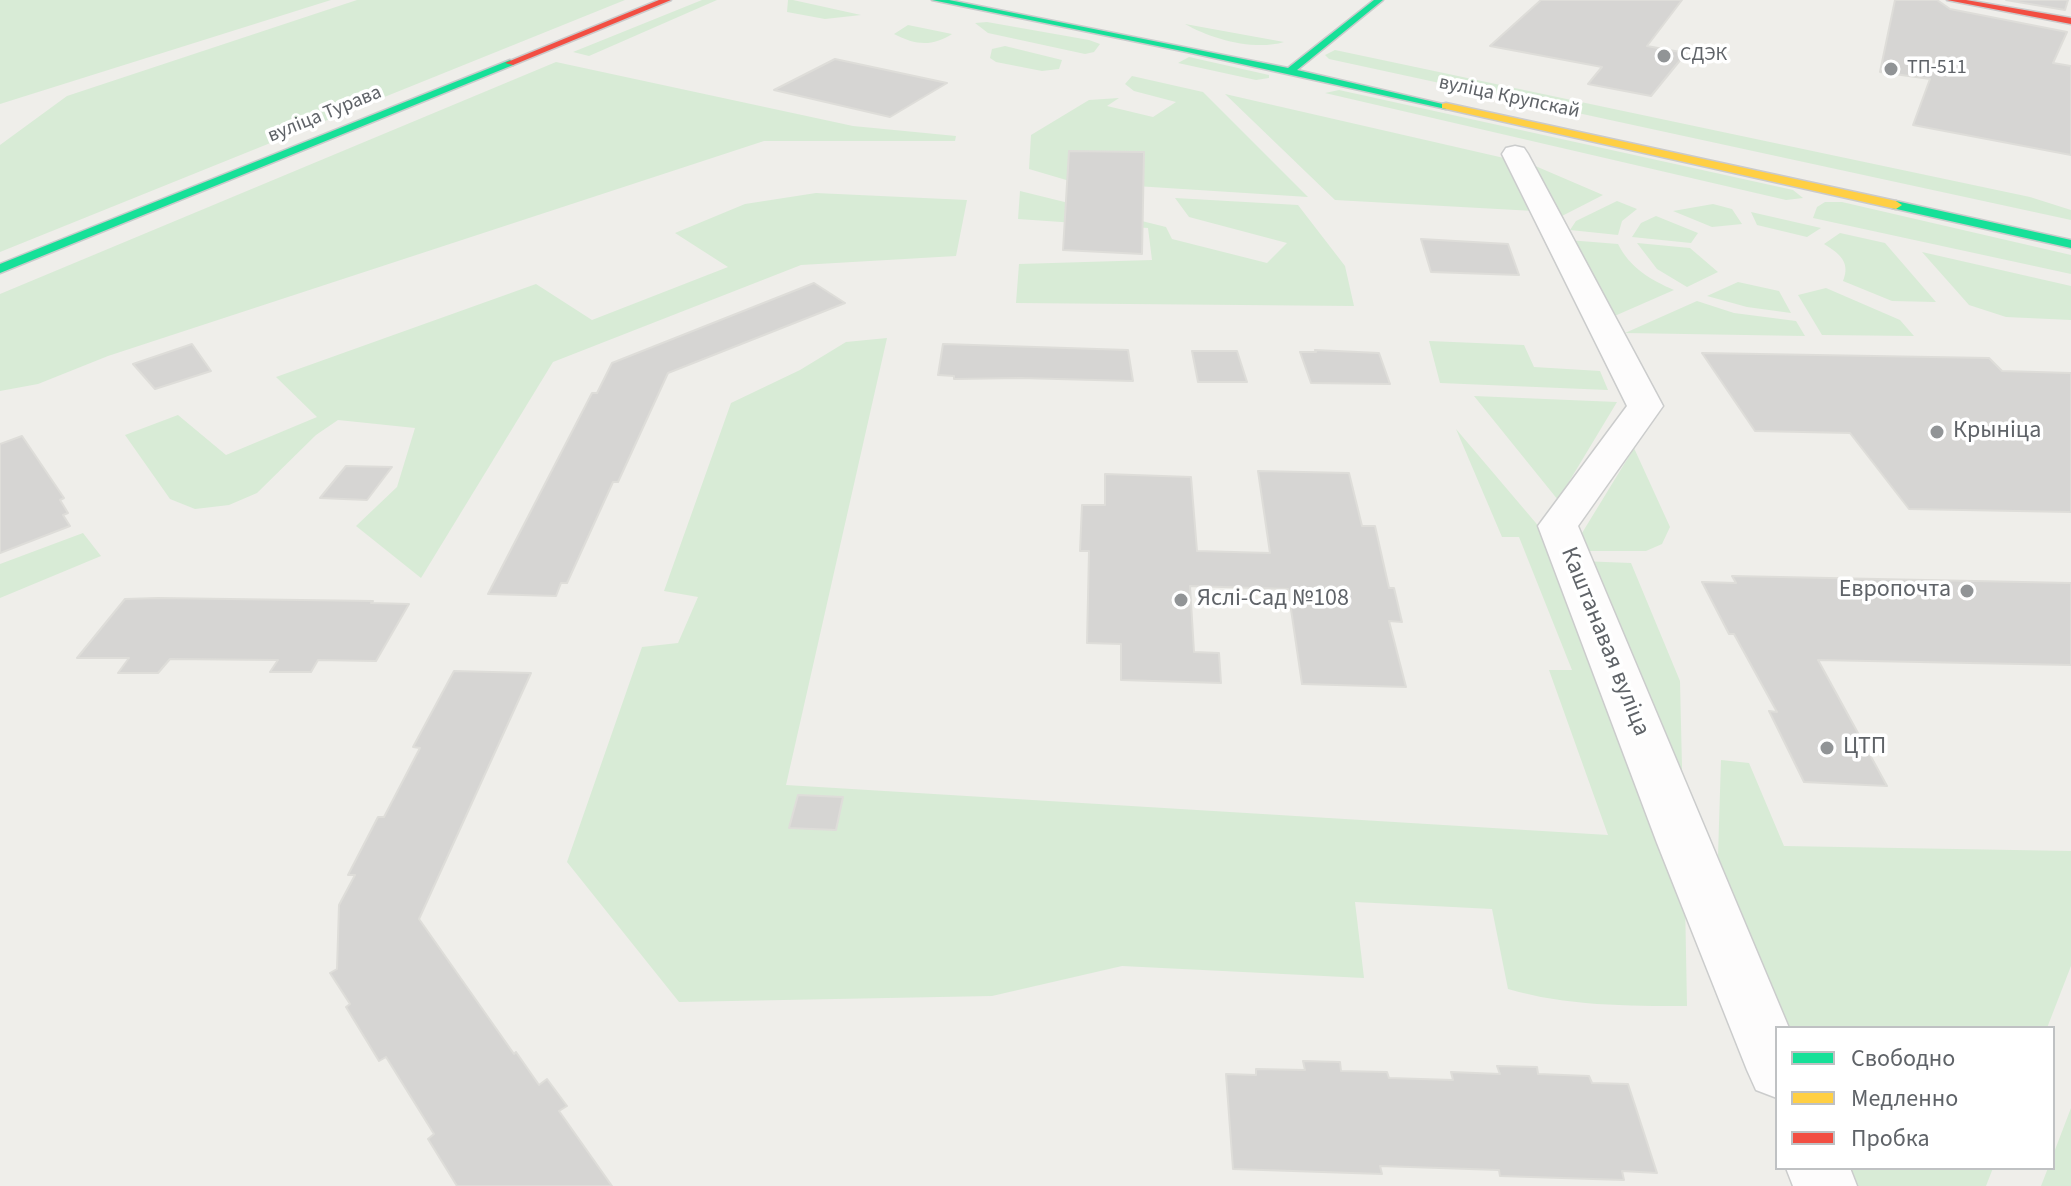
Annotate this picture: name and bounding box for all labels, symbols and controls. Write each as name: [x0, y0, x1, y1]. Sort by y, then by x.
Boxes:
place label: СДЭК: [1680, 44, 1727, 68]
marker: СДЭК: [1655, 47, 1673, 65]
place label: ТП-511: [1907, 57, 1967, 81]
marker: ТП-511: [1882, 60, 1900, 78]
street label: вуліца Крупскай: [1436, 71, 1582, 125]
street label: вуліца Турава: [265, 81, 385, 149]
place label: Крыніца: [1953, 418, 2041, 446]
marker: Крыніца: [1928, 423, 1946, 441]
street label: Каштанавая вуліца: [1553, 543, 1655, 741]
place label: Европочта: [1839, 577, 1951, 605]
marker: Европочта: [1958, 582, 1976, 600]
place label: Яслі-Сад №108: [1197, 586, 1349, 614]
marker: Яслі-Сад №108: [1172, 591, 1190, 609]
place label: ЦТП: [1843, 734, 1886, 762]
marker: ЦТП: [1818, 739, 1836, 757]
legend: [1775, 1026, 2055, 1170]
text: Свободно: [1851, 1041, 1955, 1076]
text: Медленно: [1851, 1081, 1958, 1116]
text: Пробка: [1851, 1121, 1930, 1156]

